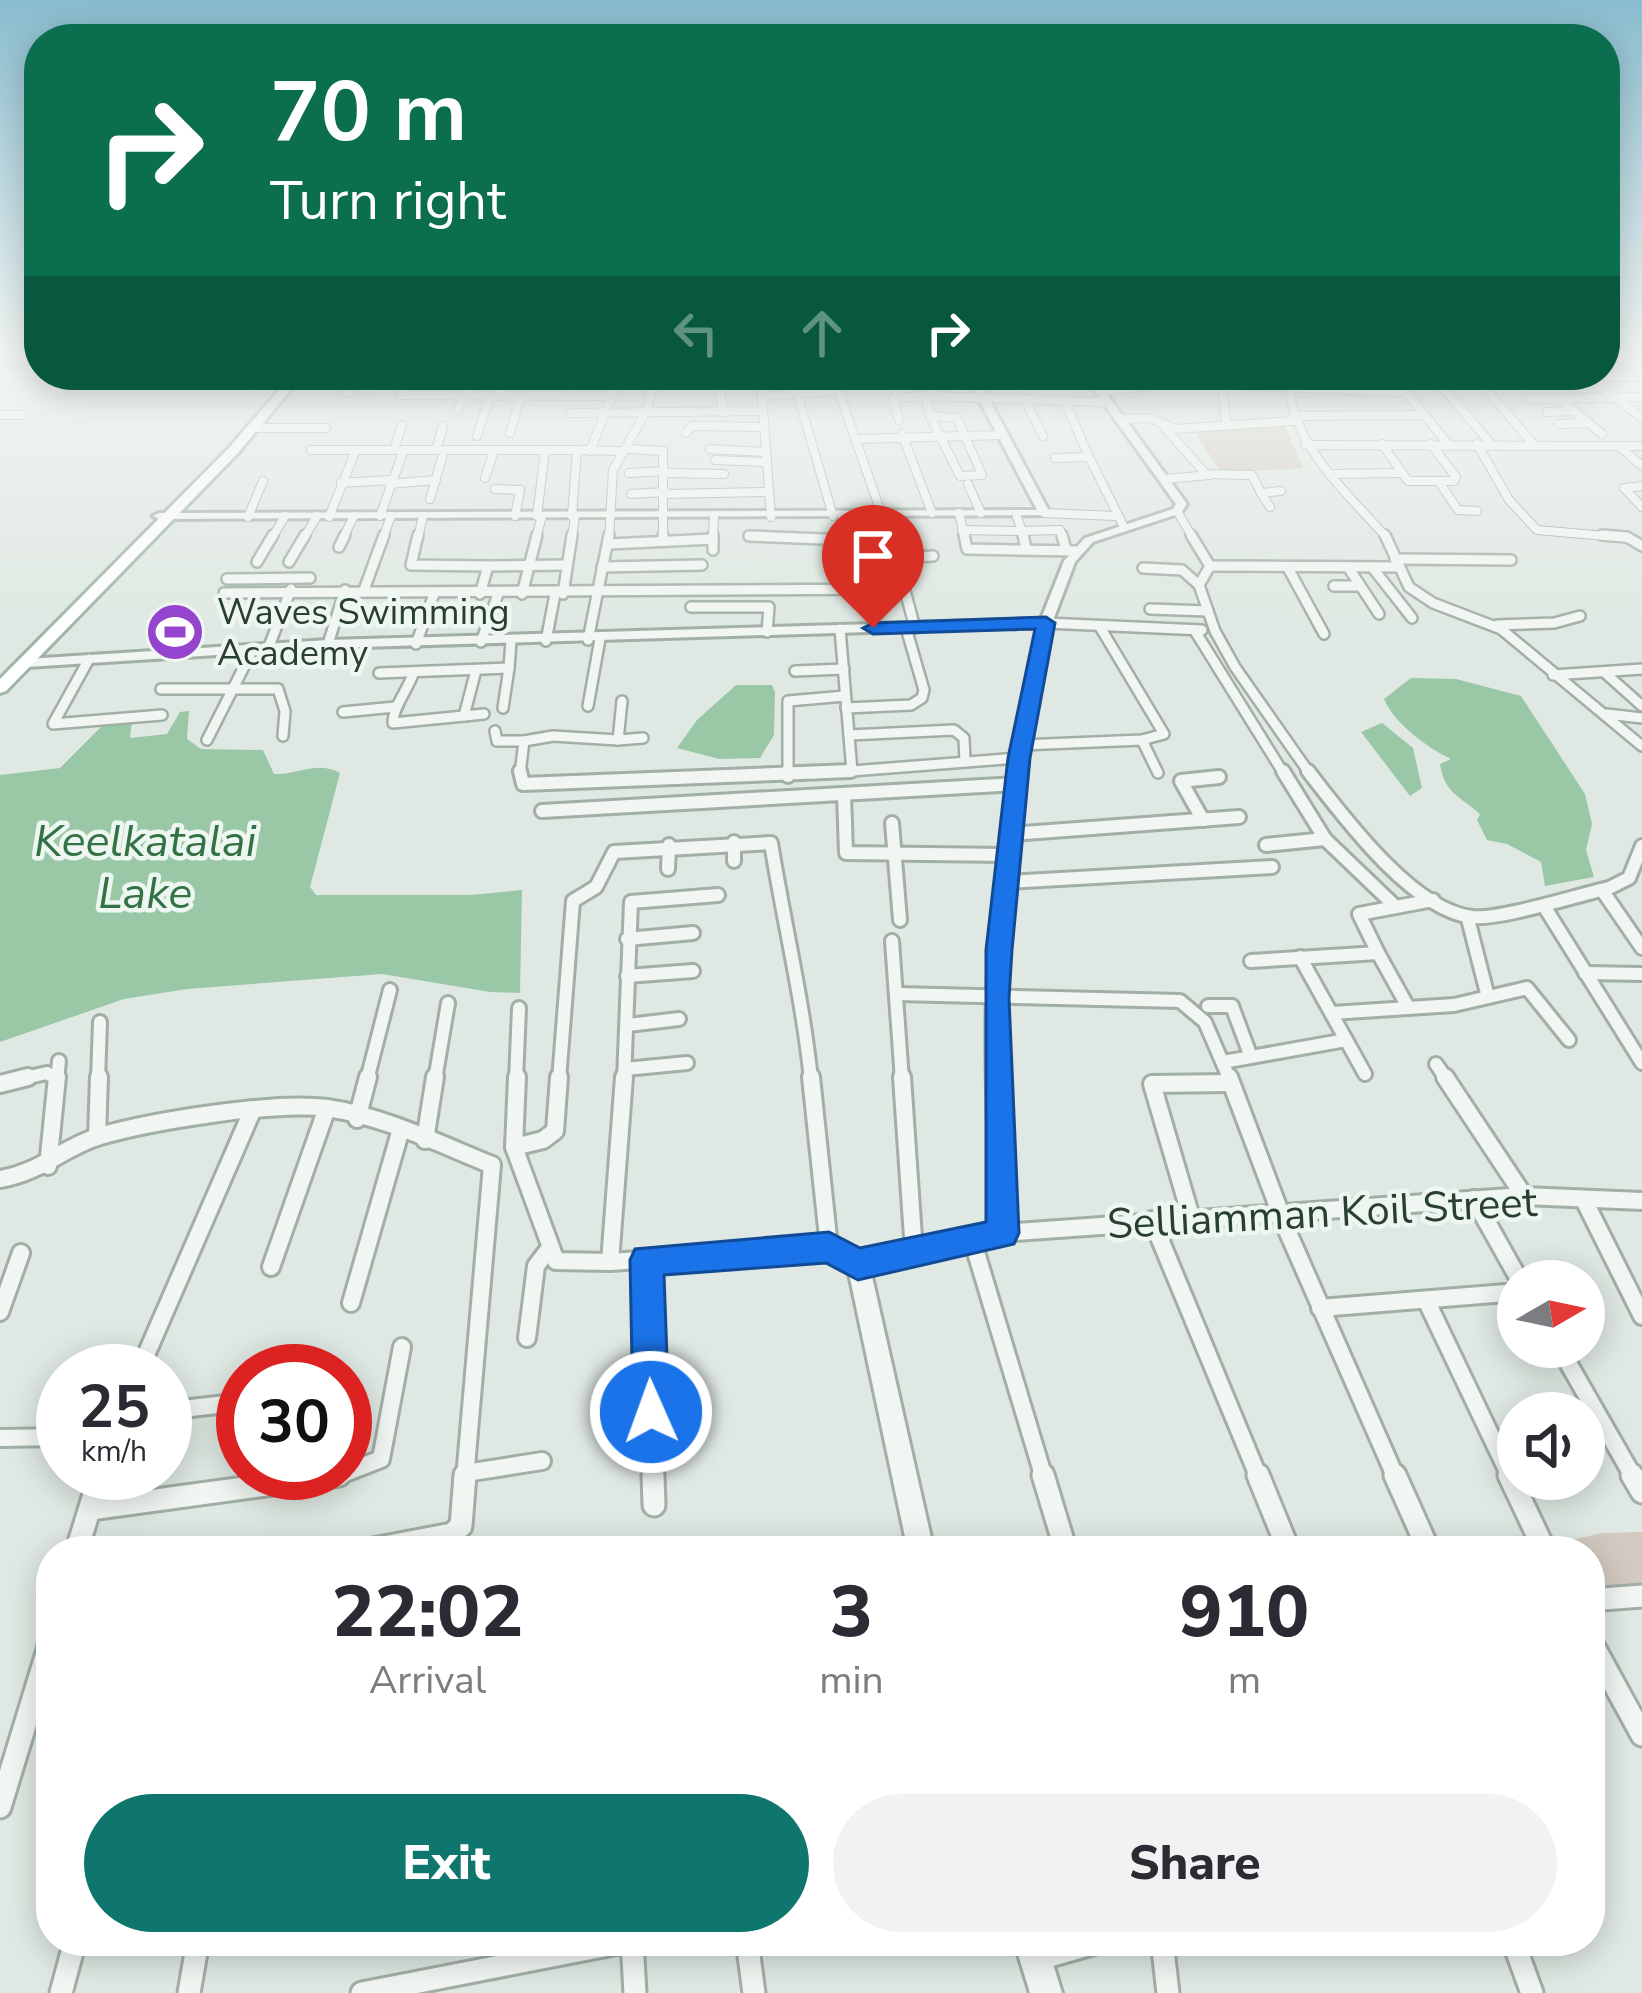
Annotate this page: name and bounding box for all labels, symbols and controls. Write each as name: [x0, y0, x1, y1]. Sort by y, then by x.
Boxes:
text: 70 m: [270, 55, 467, 170]
icon: right: [72, 72, 228, 228]
text: Turn right: [270, 164, 506, 238]
icon: left: [663, 300, 729, 366]
icon: ahead: [789, 300, 855, 366]
icon: right: [915, 300, 981, 366]
pin: [822, 505, 924, 628]
icon: arrive: [840, 523, 906, 589]
place label: Waves Swimming Academy: [217, 588, 510, 678]
sports icon: Waves Swimming Academy: [144, 601, 206, 663]
water label: Keelkatalai Lake: [34, 811, 257, 924]
street label: Selliamman Koil Street: [1106, 1174, 1539, 1253]
north arrow: [1497, 1260, 1605, 1368]
map controls: [1497, 1260, 1605, 1500]
speed limit sign: 30: [216, 1344, 372, 1500]
position arrow: [588, 1349, 714, 1475]
text: 25: [78, 1366, 150, 1448]
button: sound: [1497, 1392, 1605, 1500]
text: km/h: [81, 1431, 147, 1472]
text: 22:02: [332, 1563, 523, 1661]
text: 3: [830, 1563, 873, 1661]
text: 910: [1180, 1563, 1309, 1661]
text: Arrival: [369, 1654, 486, 1707]
text: min: [819, 1654, 884, 1707]
text: m: [1228, 1654, 1261, 1707]
button: Exit: [84, 1794, 809, 1932]
button: Share: [833, 1794, 1557, 1932]

